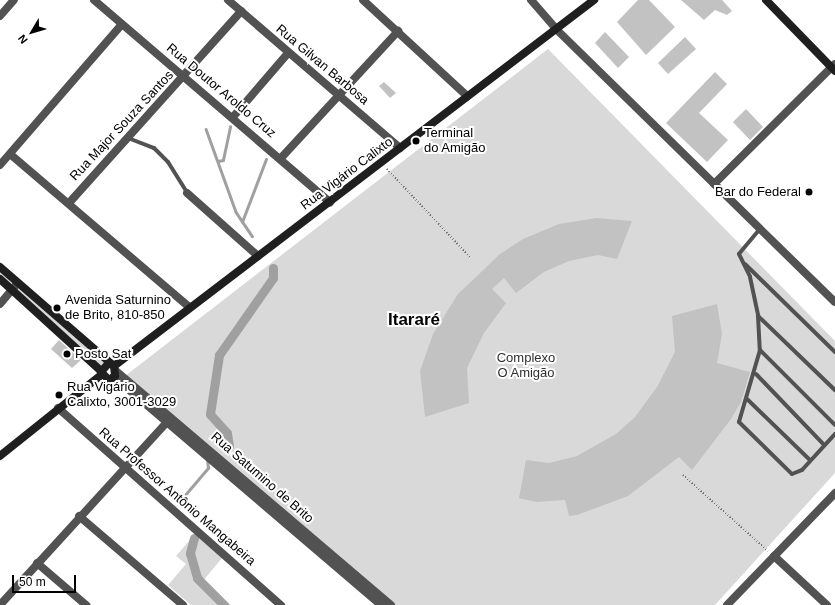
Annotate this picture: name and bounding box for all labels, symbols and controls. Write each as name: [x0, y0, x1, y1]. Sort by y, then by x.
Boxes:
north arrow: [12, 12, 52, 52]
street label: Rua Gilvan Barbosa: [272, 22, 372, 108]
text: N: [15, 33, 30, 46]
street label: Rua Doutor Aroldo Cruz: [163, 40, 279, 142]
street label: Rua Major Souza Santos: [67, 68, 177, 184]
place label: Terminal do Amigão: [424, 126, 486, 157]
street label: Rua Vigário Calixto: [298, 134, 396, 214]
marker: Terminal do Amigão: [411, 136, 421, 146]
place label: Bar do Federal: [715, 184, 801, 200]
marker: Bar do Federal: [804, 187, 814, 197]
place label: Avenida Saturnino de Brito, 810-850: [65, 293, 171, 324]
marker: Avenida Saturnino de Brito, 810-850: [52, 303, 62, 313]
district label: Itararé: [388, 310, 440, 330]
place label: Posto Sat: [75, 346, 131, 362]
marker: Posto Sat: [62, 349, 72, 359]
park label: Complexo O Amigão: [497, 351, 555, 382]
place label: Rua Vigário Calixto, 3001-3029: [67, 380, 176, 411]
marker: Rua Vigário Calixto, 3001-3029: [54, 390, 64, 400]
street label: Rua Professor Antônio Mangabeira: [95, 425, 259, 569]
street label: Rua Satumino de Brito: [208, 429, 316, 527]
scale bar: [14, 567, 78, 593]
text: 50 m: [19, 575, 46, 589]

